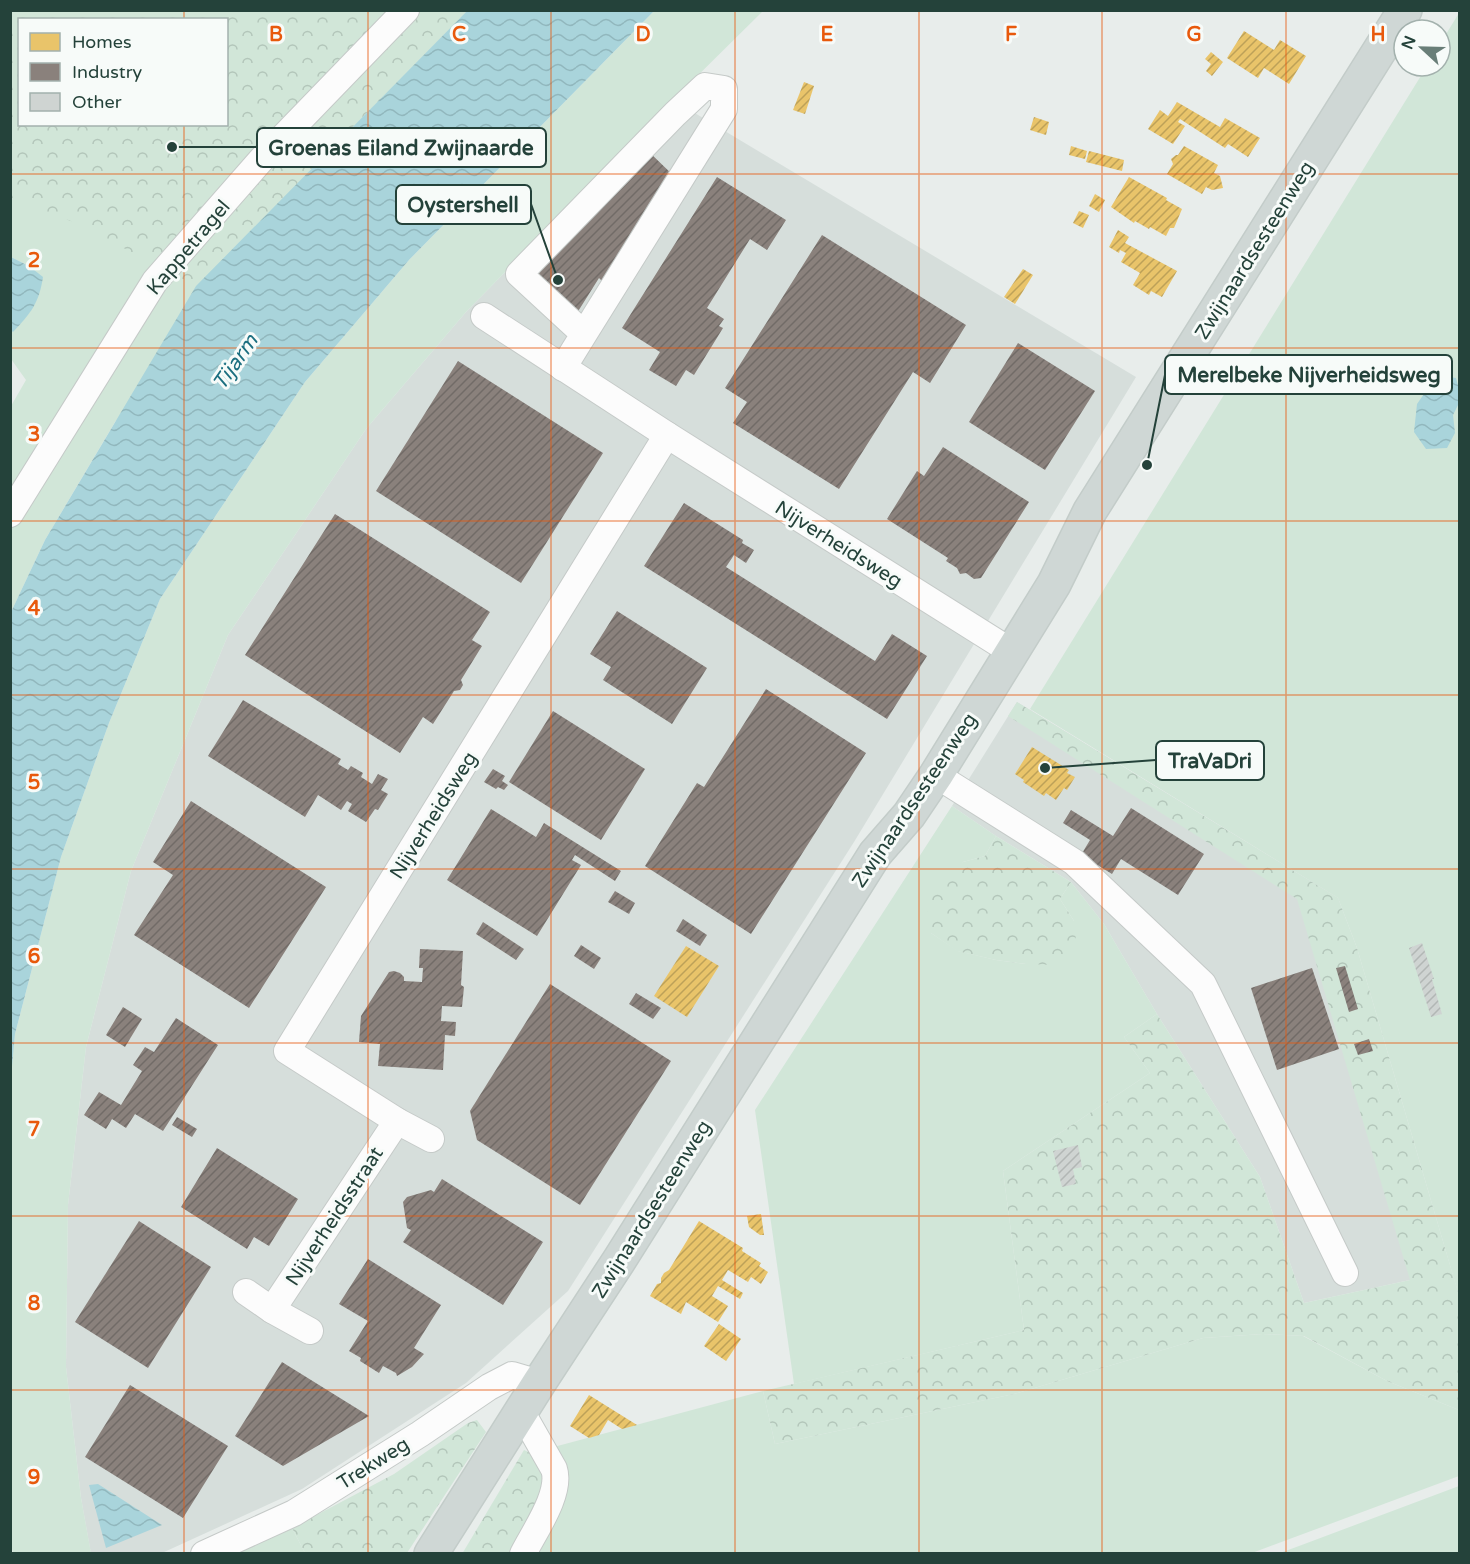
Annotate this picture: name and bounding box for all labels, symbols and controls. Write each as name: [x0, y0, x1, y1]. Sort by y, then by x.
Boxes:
legend: [18, 18, 228, 126]
north arrow: [1392, 18, 1452, 78]
text: B: [269, 23, 283, 47]
text: C: [452, 23, 466, 47]
text: D: [635, 23, 651, 47]
text: E: [821, 23, 834, 47]
text: F: [1005, 23, 1017, 47]
text: G: [1186, 23, 1202, 47]
text: H: [1370, 23, 1386, 47]
text: Homes: [72, 31, 132, 53]
text: N: [1397, 33, 1421, 52]
text: Industry: [72, 61, 143, 83]
text: Other: [72, 91, 122, 113]
callout: Groenas Eiland Zwijnaarde: [257, 128, 546, 167]
text: Groenas Eiland Zwijnaarde: [268, 136, 534, 161]
street label: Zwijnaardsesteenweg: [1190, 157, 1319, 344]
callout: Oystershell: [396, 185, 531, 224]
text: Oystershell: [407, 193, 519, 218]
street label: Kappetragel: [142, 195, 235, 300]
text: 2: [28, 249, 40, 273]
water label: Tijarm: [207, 329, 264, 395]
callout: Merelbeke Nijverheidsweg: [1165, 355, 1452, 394]
text: Merelbeke Nijverheidsweg: [1177, 363, 1441, 388]
text: 3: [28, 423, 40, 447]
street label: Nijverheidsweg: [770, 496, 907, 594]
text: 4: [28, 597, 41, 621]
street label: Zwijnaardsesteenweg: [847, 709, 982, 892]
callout: TraVaDri: [1156, 741, 1264, 780]
street label: Nijverheidsweg: [385, 747, 483, 884]
text: TraVaDri: [1167, 749, 1252, 774]
text: 5: [28, 771, 40, 795]
text: 6: [28, 945, 40, 969]
street label: Zwijnaardsesteenweg: [587, 1116, 716, 1303]
text: 7: [28, 1118, 40, 1142]
street label: Nijverheidsstraat: [281, 1142, 389, 1290]
text: 8: [28, 1292, 40, 1316]
street label: Trekweg: [333, 1432, 414, 1495]
text: 9: [28, 1466, 40, 1490]

